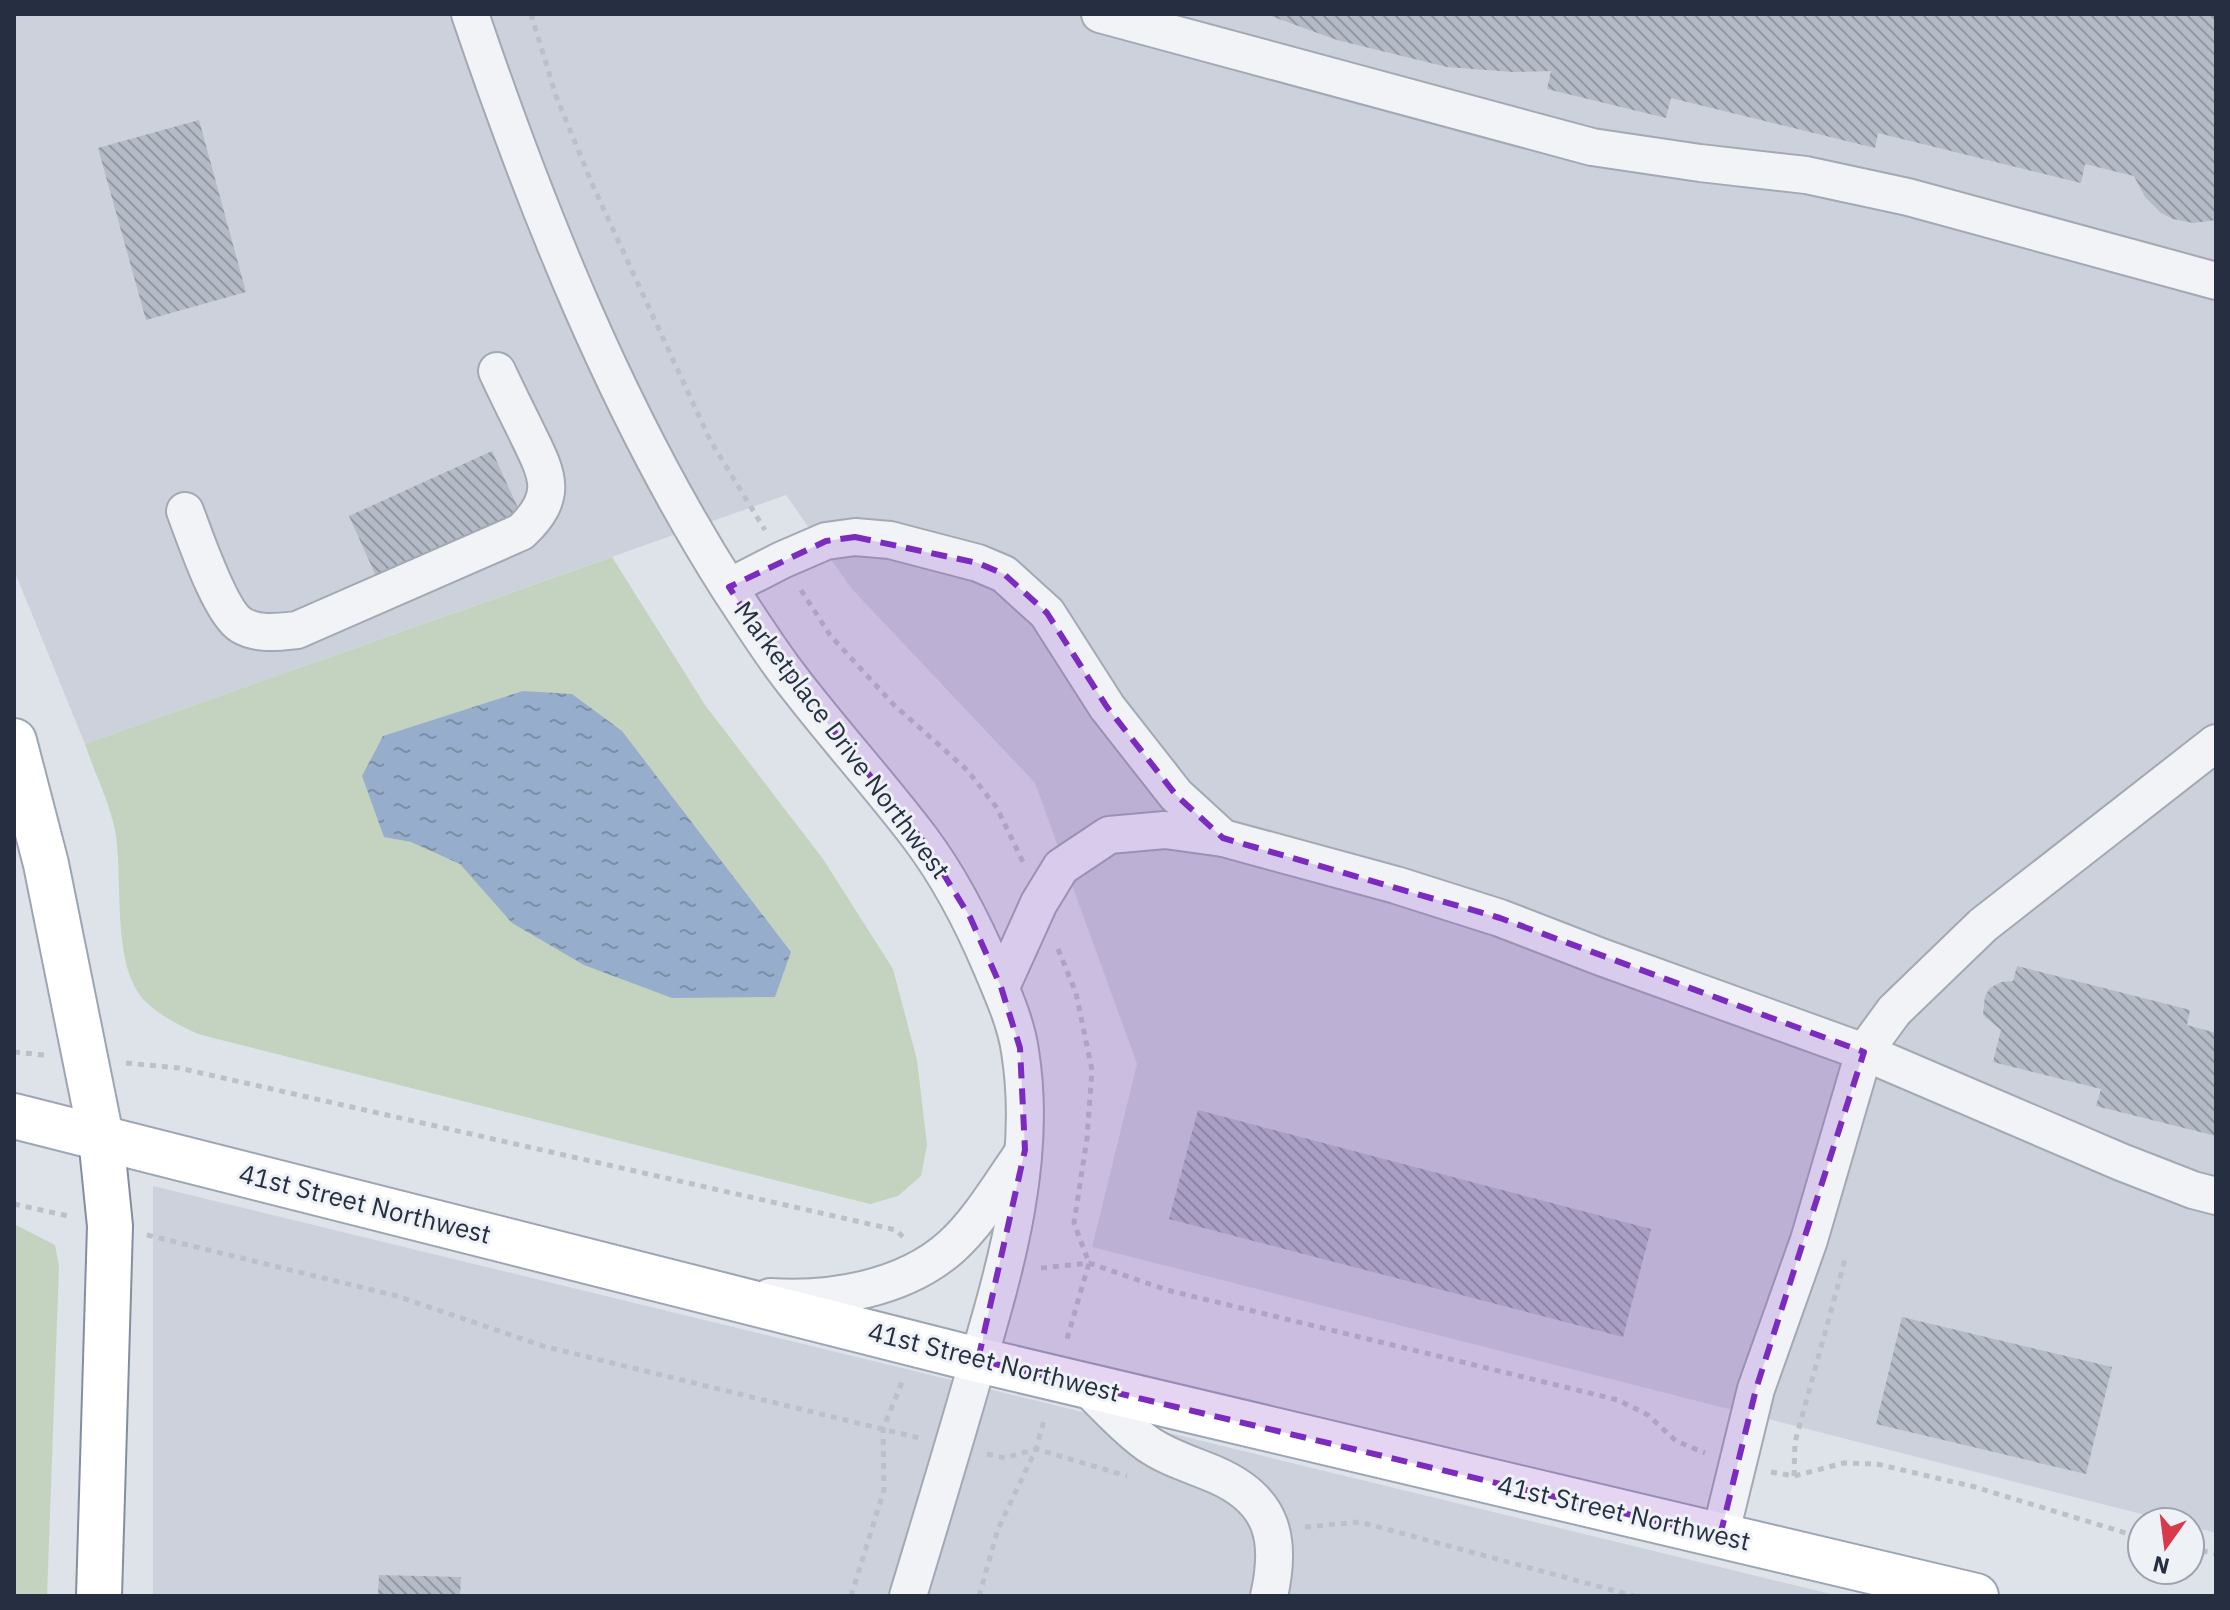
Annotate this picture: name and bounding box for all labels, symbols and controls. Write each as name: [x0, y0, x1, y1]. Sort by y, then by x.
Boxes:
street label: Marketplace Drive Northwest: [727, 594, 958, 885]
street label: 41st Street Northwest: [236, 1155, 495, 1251]
street label: 41st Street Northwest: [865, 1313, 1124, 1409]
street label: 41st Street Northwest: [1494, 1466, 1754, 1558]
north arrow: [2126, 1506, 2206, 1586]
text: N: [2150, 1550, 2172, 1582]

